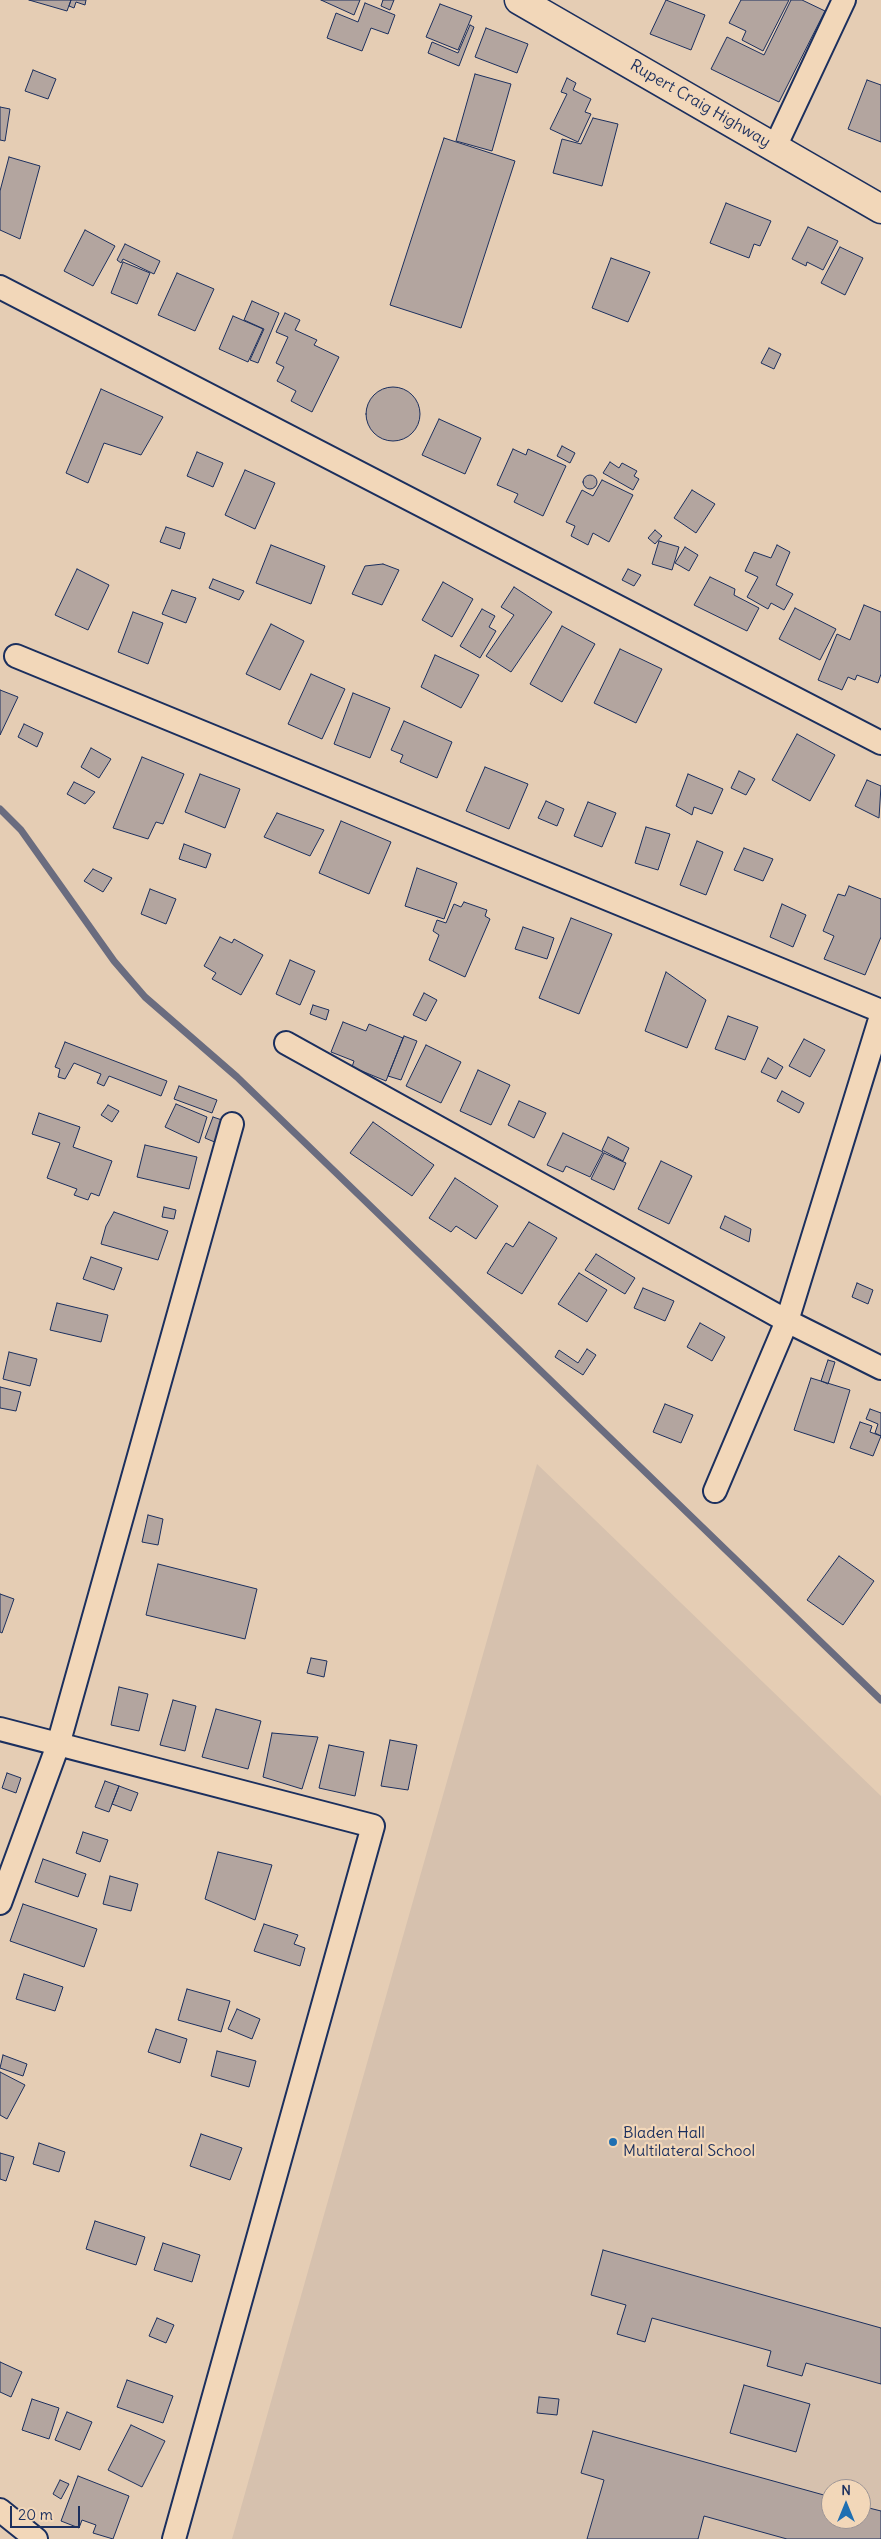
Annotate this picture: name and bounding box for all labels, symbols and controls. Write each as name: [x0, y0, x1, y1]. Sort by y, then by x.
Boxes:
street label: Rupert Craig Highway: [626, 56, 774, 152]
place label: Bladen Hall Multilateral School: [623, 2123, 755, 2161]
marker: Bladen Hall Multilateral School: [607, 2136, 619, 2148]
north arrow: [821, 2479, 871, 2529]
text: N: [841, 2481, 851, 2499]
scale bar: [12, 2496, 82, 2528]
text: 20 m: [18, 2505, 53, 2524]

